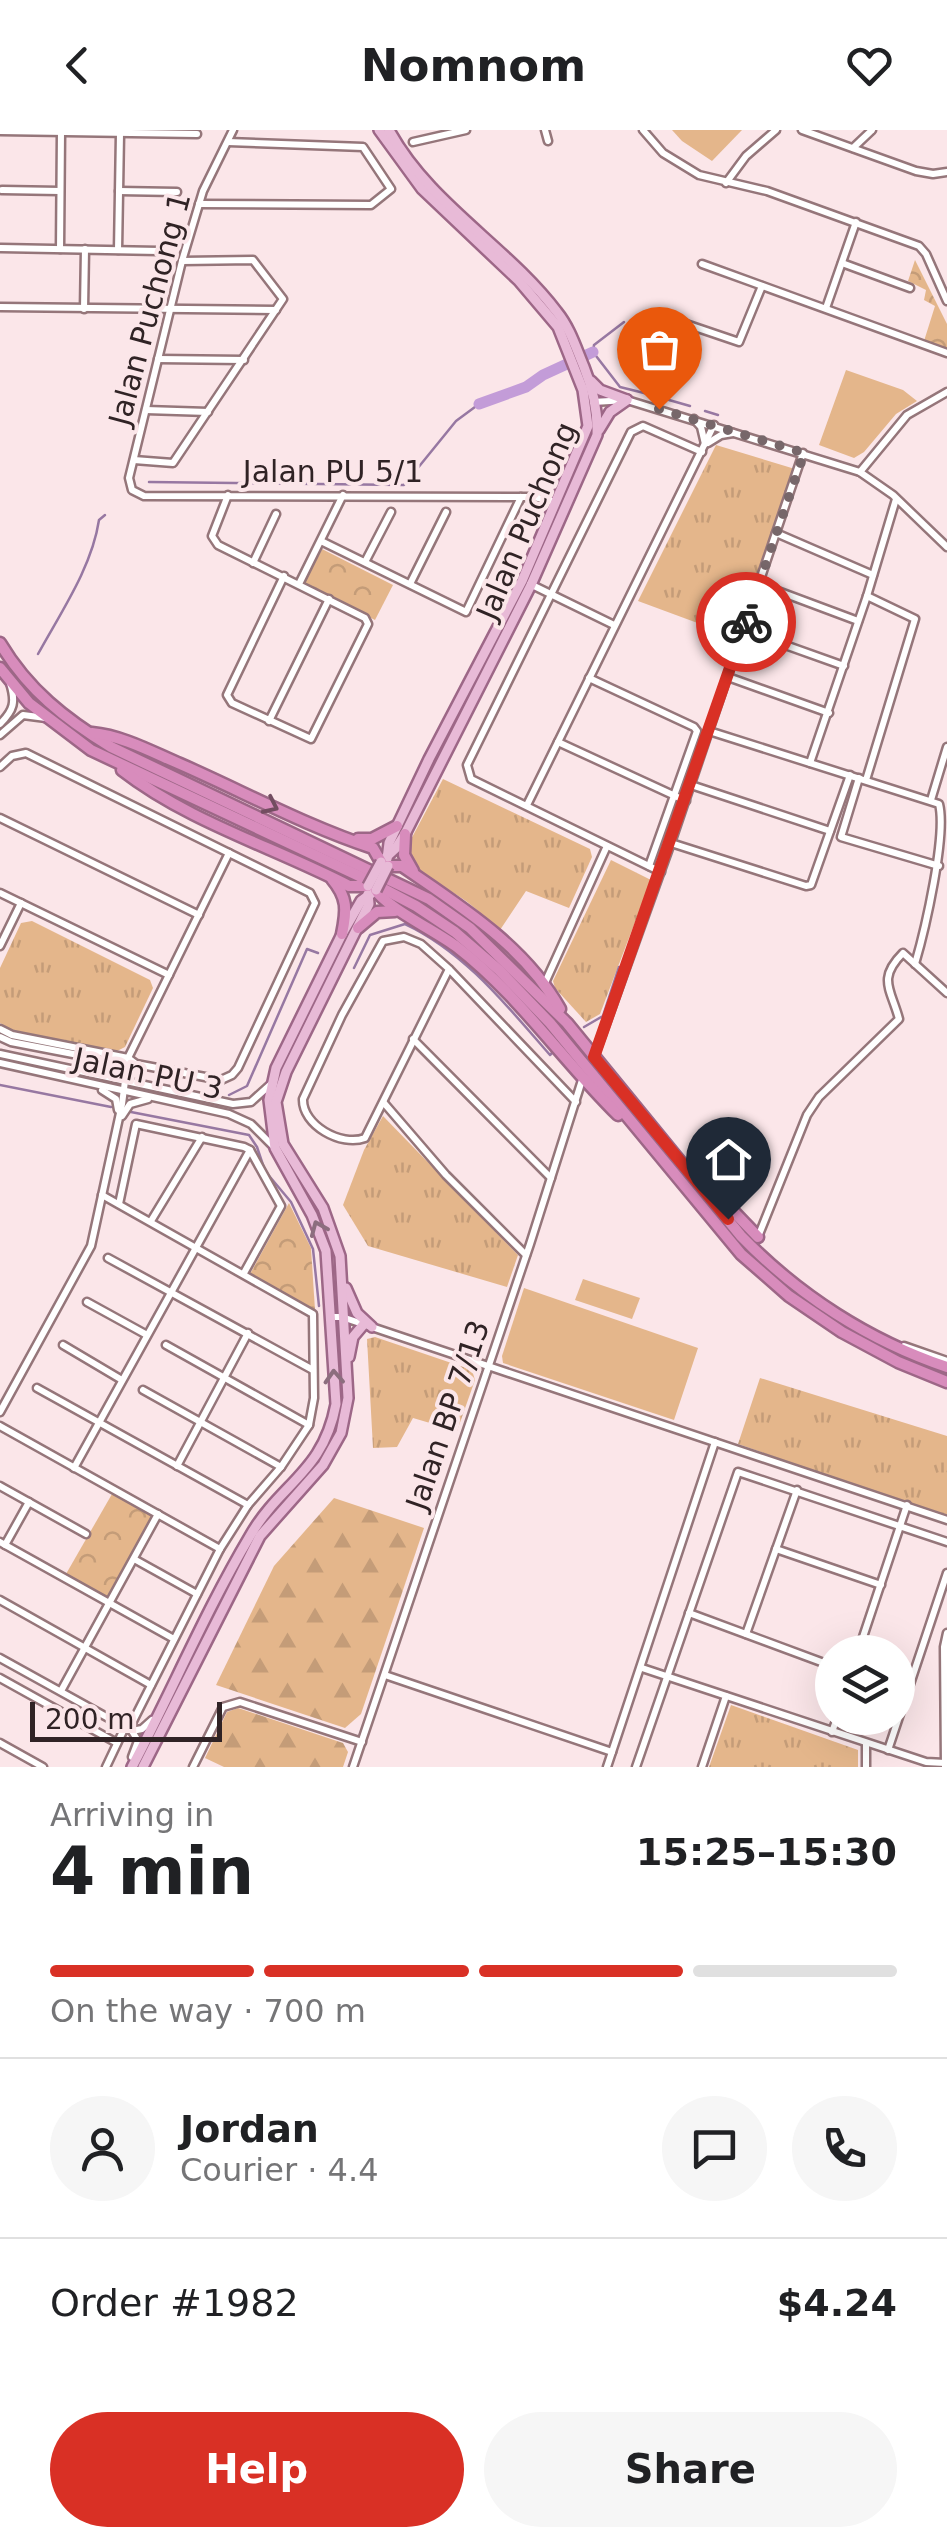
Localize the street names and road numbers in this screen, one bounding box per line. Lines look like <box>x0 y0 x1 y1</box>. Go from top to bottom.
street label: Jalan Puchong 1 <box>101 189 197 431</box>
street label: Jalan Puchong <box>468 417 584 627</box>
street label: Jalan PU 5/1 <box>241 454 423 489</box>
street label: Jalan PU 3 <box>69 1040 226 1106</box>
street label: Jalan BP 7/13 <box>398 1315 496 1516</box>

